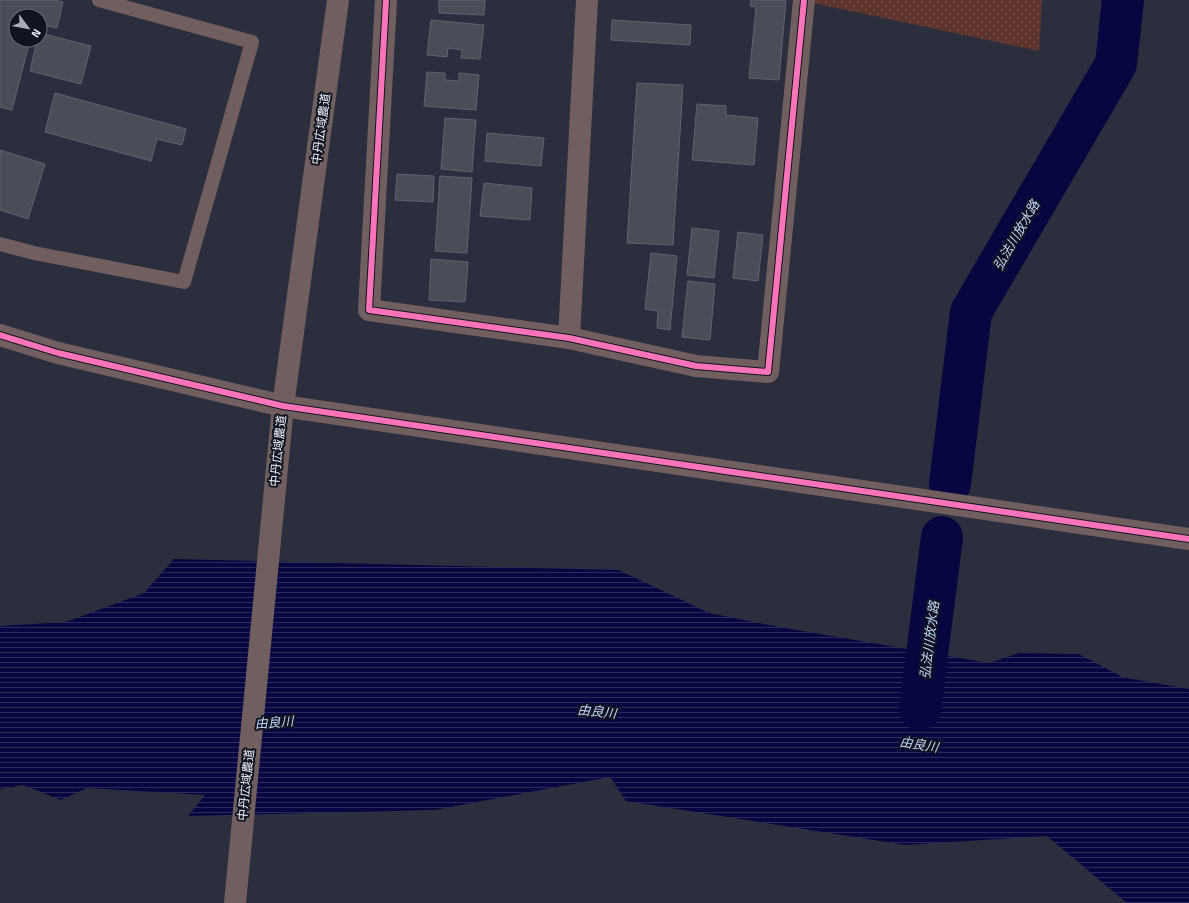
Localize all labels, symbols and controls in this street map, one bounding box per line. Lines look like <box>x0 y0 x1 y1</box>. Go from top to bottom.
north arrow <box>8 8 48 48</box>
text: N <box>28 26 45 41</box>
street label: 中丹広域農道 <box>306 92 335 166</box>
water label: 弘法川放水路 <box>988 195 1045 274</box>
street label: 中丹広域農道 <box>264 414 291 488</box>
water label: 弘法川放水路 <box>914 599 944 680</box>
water label: 由良川 <box>577 699 619 723</box>
water label: 由良川 <box>254 711 296 733</box>
water label: 由良川 <box>898 731 942 757</box>
street label: 中丹広域農道 <box>232 748 259 822</box>

